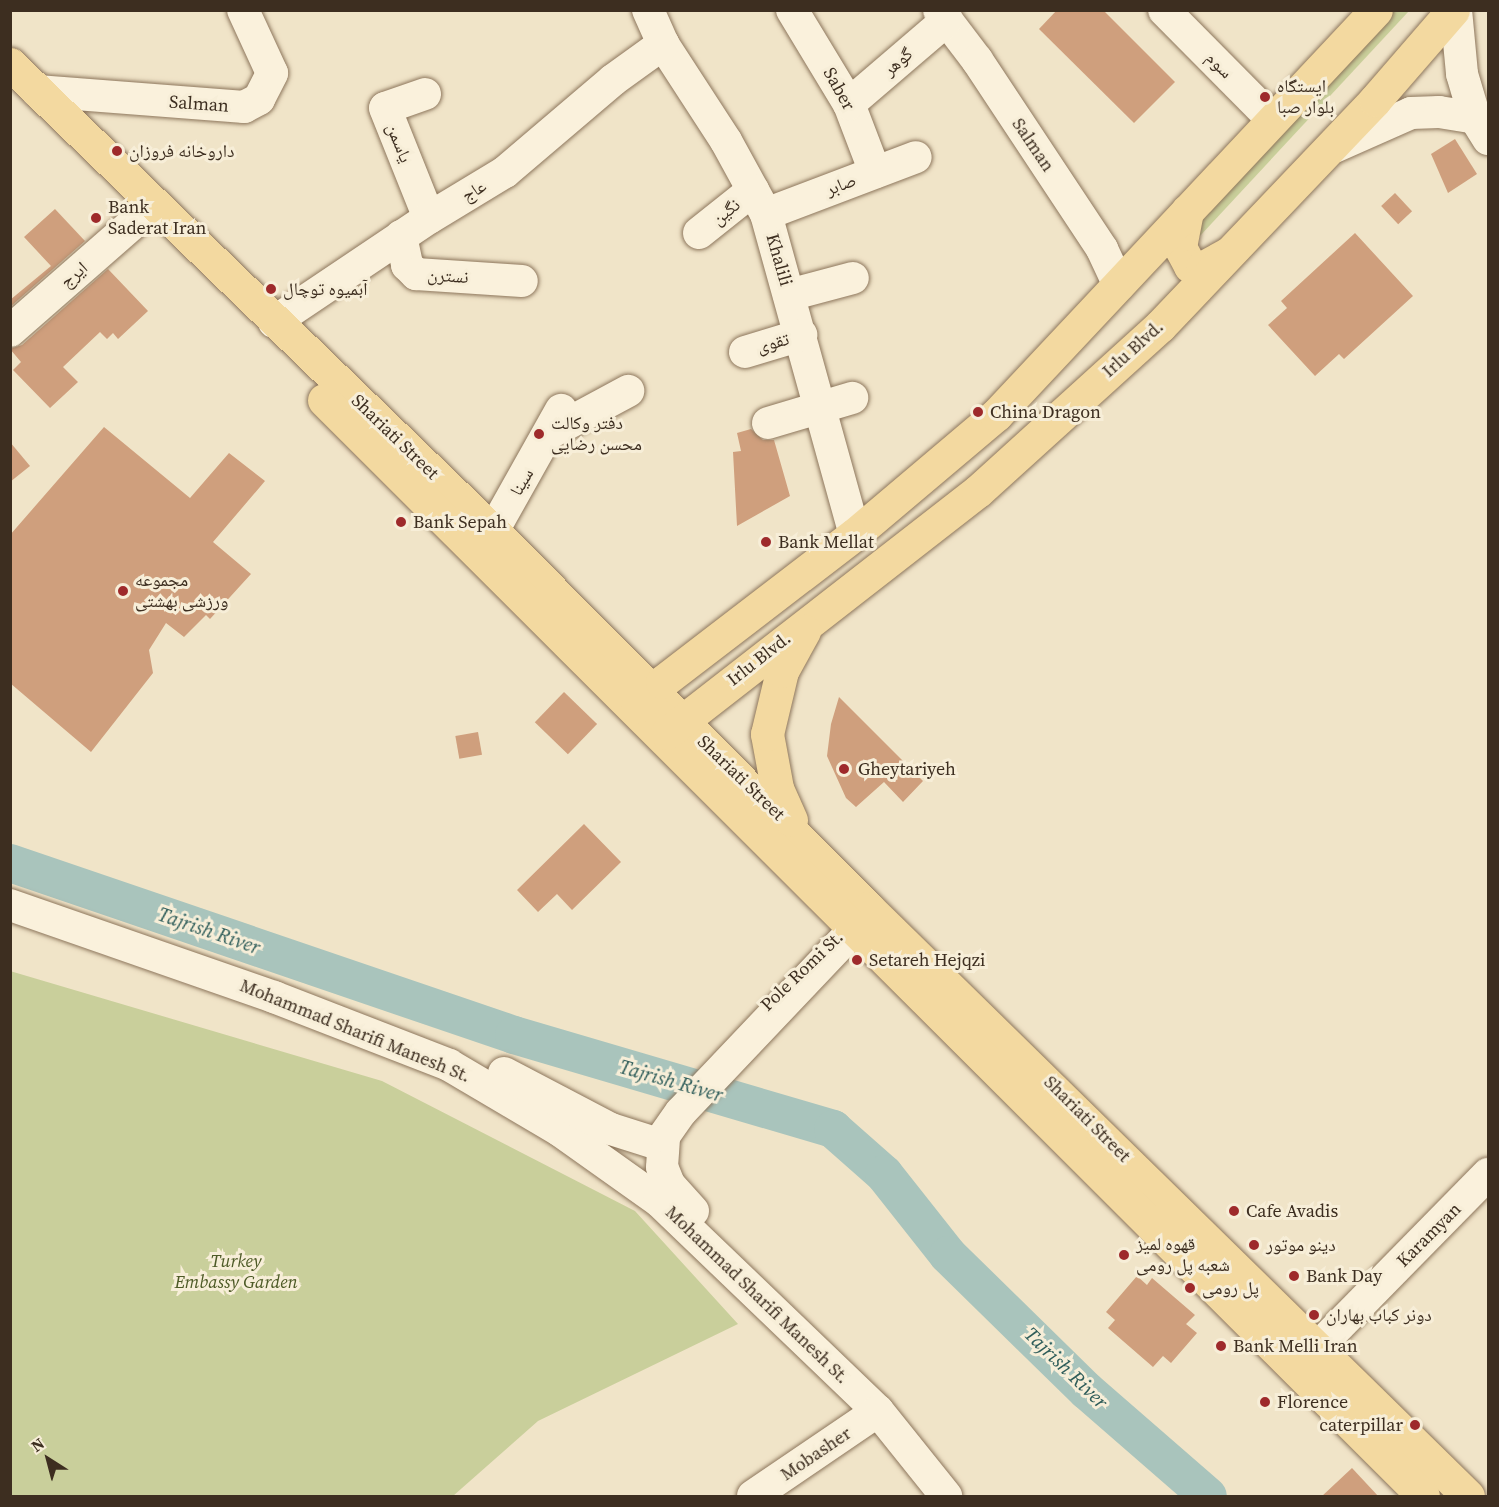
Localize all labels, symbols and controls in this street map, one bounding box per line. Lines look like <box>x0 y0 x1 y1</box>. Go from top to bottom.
street label: گوهر <box>879 43 917 81</box>
street label: سوم <box>1201 47 1237 83</box>
street label: Saber <box>819 64 859 114</box>
place label: ایستگاه بلوار صبا <box>1277 76 1334 118</box>
marker: ایستگاه بلوار صبا <box>1258 90 1272 104</box>
street label: Salman <box>168 91 230 117</box>
street label: Salman <box>1007 114 1059 176</box>
street label: یاسمن <box>381 120 417 166</box>
place label: داروخانه فروزان <box>129 140 234 162</box>
marker: داروخانه فروزان <box>110 144 124 158</box>
street label: صابر <box>823 169 859 201</box>
street label: عاج <box>458 175 490 207</box>
street label: نگین <box>707 194 745 230</box>
place label: Bank Saderat Iran <box>108 197 206 240</box>
marker: Bank Saderat Iran <box>89 211 103 225</box>
street label: Khalili <box>761 231 797 289</box>
street label: ایرج <box>56 257 92 293</box>
street label: نسترن <box>427 264 469 288</box>
place label: آبمیوه توچال <box>283 278 367 300</box>
marker: آبمیوه توچال <box>264 282 278 296</box>
street label: Irlu Blvd. <box>1098 316 1168 382</box>
street label: تقوی <box>754 328 792 358</box>
street label: Shariati Street <box>347 390 443 484</box>
place label: China Dragon <box>990 401 1101 423</box>
marker: China Dragon <box>971 405 985 419</box>
place label: دفتر وکالت محسن رضایی <box>551 413 642 456</box>
marker: دفتر وکالت محسن رضایی <box>532 427 546 441</box>
street label: سینا <box>506 464 538 500</box>
place label: Bank Sepah <box>413 511 507 533</box>
marker: Bank Sepah <box>394 515 408 529</box>
place label: Bank Mellat <box>778 531 874 553</box>
marker: Bank Mellat <box>759 535 773 549</box>
place label: مجموعه ورزشی بهشتی <box>135 570 228 612</box>
marker: مجموعه ورزشی بهشتی <box>116 584 130 598</box>
street label: Irlu Blvd. <box>723 628 795 690</box>
street label: Shariati Street <box>693 731 789 825</box>
place label: Gheytariyeh <box>858 758 956 780</box>
marker: Gheytariyeh <box>835 760 853 778</box>
water label: Tajrish River <box>155 902 263 960</box>
street label: Pole Romi St. <box>756 926 848 1016</box>
place label: Setareh Hejqzi <box>869 949 985 971</box>
marker: Setareh Hejqzi <box>850 953 864 967</box>
street label: Mohammad Sharifi Manesh St. <box>237 975 473 1087</box>
water label: Tajrish River <box>616 1055 726 1107</box>
street label: Shariati Street <box>1039 1071 1135 1167</box>
street label: Karamyan <box>1392 1198 1466 1272</box>
place label: Cafe Avadis <box>1246 1200 1338 1222</box>
street label: Mohammad Sharifi Manesh St. <box>661 1202 853 1388</box>
marker: Cafe Avadis <box>1227 1204 1241 1218</box>
place label: قهوه لمیز شعبه پل رومی <box>1136 1234 1230 1276</box>
place label: دینو موتور <box>1266 1234 1336 1256</box>
marker: دینو موتور <box>1247 1238 1261 1252</box>
marker: قهوه لمیز شعبه پل رومی <box>1117 1248 1131 1262</box>
park label: Turkey Embassy Garden <box>174 1251 298 1294</box>
place label: Bank Day <box>1306 1265 1382 1287</box>
marker: Bank Day <box>1287 1269 1301 1283</box>
place label: پل رومی <box>1202 1277 1259 1299</box>
marker: پل رومی <box>1183 1281 1197 1295</box>
place label: دونر کباب بهاران <box>1326 1304 1432 1326</box>
marker: دونر کباب بهاران <box>1307 1308 1321 1322</box>
water label: Tajrish River <box>1019 1322 1113 1414</box>
place label: Bank Melli Iran <box>1233 1335 1358 1357</box>
marker: Bank Melli Iran <box>1214 1339 1228 1353</box>
place label: Florence <box>1277 1391 1348 1413</box>
marker: Florence <box>1258 1395 1272 1409</box>
place label: caterpillar <box>1319 1414 1403 1436</box>
marker: caterpillar <box>1408 1418 1422 1432</box>
street label: Mobasher <box>777 1423 855 1485</box>
north arrow <box>18 1429 78 1489</box>
text: N <box>26 1432 49 1457</box>

